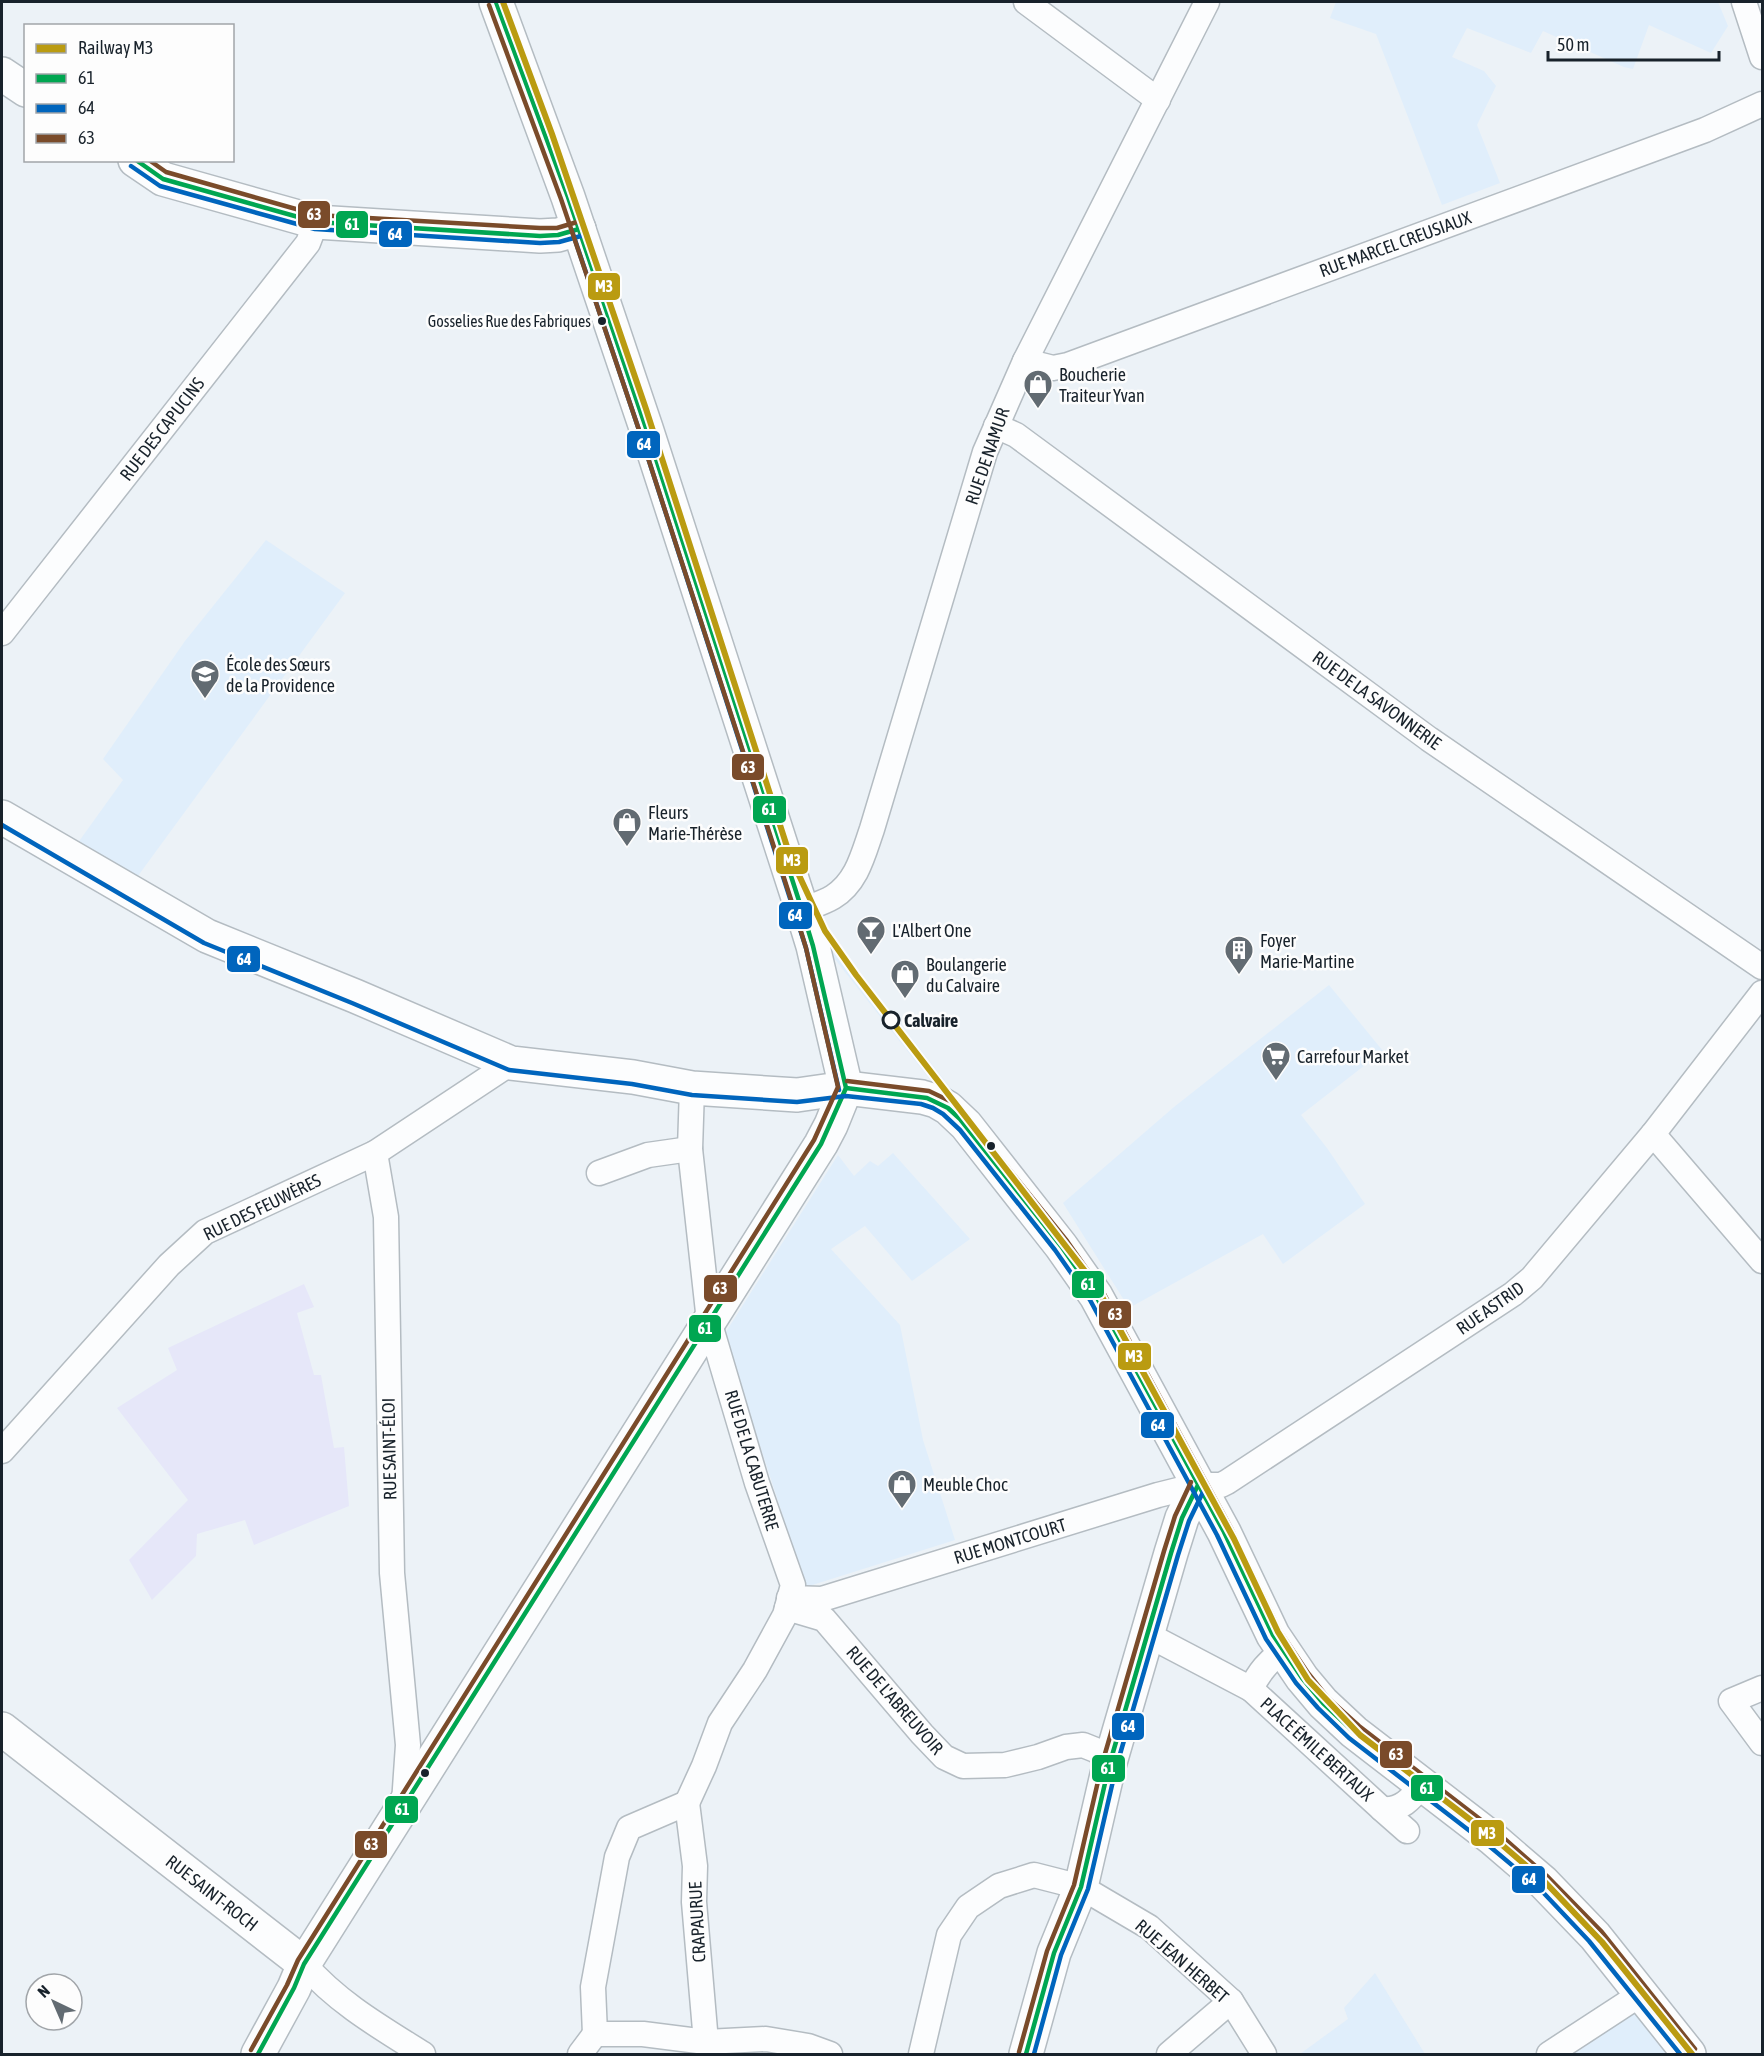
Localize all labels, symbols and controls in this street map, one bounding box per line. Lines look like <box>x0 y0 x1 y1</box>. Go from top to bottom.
legend <box>24 24 234 162</box>
scale bar <box>1548 24 1719 62</box>
text: 50 m <box>1557 34 1589 55</box>
text: Railway M3 <box>78 37 153 58</box>
text: 61 <box>78 67 95 88</box>
text: 64 <box>78 97 95 118</box>
text: 63 <box>78 127 95 148</box>
line badge: 63 <box>297 200 331 229</box>
text: 63 <box>306 205 322 223</box>
street label: RUE MARCEL CREUSIAUX <box>1316 207 1474 281</box>
line badge: 61 <box>335 210 369 239</box>
text: 61 <box>344 215 360 233</box>
line badge: 64 <box>378 220 413 248</box>
text: 64 <box>387 225 403 243</box>
line badge: M3 <box>587 272 621 301</box>
text: M3 <box>595 277 613 295</box>
place label: Gosselies Rue des Fabriques <box>428 312 591 331</box>
marker: Gosselies Rue des Fabriques <box>596 315 608 327</box>
place label: Boucherie Traiteur Yvan <box>1059 364 1145 406</box>
shop icon: Boucherie Traiteur Yvan <box>1022 368 1054 410</box>
street label: RUE DES CAPUCINS <box>115 373 209 485</box>
street label: RUE DE NAMUR <box>961 405 1013 507</box>
line badge: 64 <box>626 430 661 459</box>
text: 64 <box>636 435 652 453</box>
street label: RUE DE LA SAVONNERIE <box>1309 646 1446 754</box>
place label: École des Sœurs de la Providence <box>226 654 335 696</box>
school or university icon: École des Sœurs de la Providence <box>189 658 221 700</box>
line badge: 63 <box>731 753 765 781</box>
text: 63 <box>740 758 756 776</box>
line badge: 61 <box>752 795 787 824</box>
text: 61 <box>761 800 777 818</box>
place label: Fleurs Marie-Thérèse <box>648 802 742 844</box>
shop icon: Fleurs Marie-Thérèse <box>611 806 643 848</box>
line badge: M3 <box>775 846 809 875</box>
text: M3 <box>783 851 801 869</box>
line badge: 64 <box>778 901 813 930</box>
text: 64 <box>787 906 803 924</box>
bar icon: L'Albert One <box>855 914 887 956</box>
place label: L'Albert One <box>892 920 972 941</box>
place label: Foyer Marie-Martine <box>1260 930 1354 972</box>
building icon: Foyer Marie-Martine <box>1223 934 1255 976</box>
line badge: 64 <box>226 945 261 973</box>
text: 64 <box>236 950 252 968</box>
place label: Boulangerie du Calvaire <box>926 954 1007 996</box>
shop icon: Boulangerie du Calvaire <box>889 958 921 1000</box>
place label: Calvaire <box>904 1010 958 1031</box>
marker: Calvaire <box>882 1011 900 1029</box>
supermarket icon: Carrefour Market <box>1260 1040 1292 1082</box>
place label: Carrefour Market <box>1297 1046 1409 1067</box>
unlabelled marker <box>985 1140 997 1152</box>
street label: RUE DES FEUWÈRES <box>200 1169 325 1244</box>
line badge: 61 <box>1071 1270 1105 1299</box>
line badge: 63 <box>703 1274 738 1303</box>
text: 61 <box>1080 1275 1096 1293</box>
street label: RUE ASTRID <box>1452 1277 1528 1339</box>
text: 63 <box>712 1279 728 1297</box>
line badge: 63 <box>1098 1300 1132 1329</box>
text: 63 <box>1107 1305 1123 1323</box>
line badge: 61 <box>688 1314 722 1343</box>
text: 61 <box>697 1319 713 1337</box>
line badge: M3 <box>1117 1342 1152 1371</box>
text: M3 <box>1125 1347 1143 1365</box>
street label: RUE DE LA CABUTERRE <box>721 1387 783 1533</box>
street label: RUE SAINT-ÉLOI <box>378 1398 400 1500</box>
line badge: 64 <box>1140 1411 1175 1439</box>
text: 64 <box>1150 1416 1166 1434</box>
shop icon: Meuble Choc <box>886 1468 918 1510</box>
place label: Meuble Choc <box>923 1474 1008 1495</box>
street label: RUE MONTCOURT <box>951 1514 1069 1568</box>
street label: RUE DE L'ABREUVOIR <box>842 1642 948 1758</box>
street label: PLACE ÉMILE BERTAUX <box>1256 1693 1378 1806</box>
line badge: 64 <box>1111 1712 1145 1741</box>
text: 64 <box>1120 1717 1136 1735</box>
line badge: 63 <box>1379 1740 1413 1769</box>
text: 63 <box>1388 1745 1404 1763</box>
line badge: 61 <box>1091 1754 1126 1783</box>
text: 61 <box>1100 1759 1116 1777</box>
unlabelled marker <box>419 1767 431 1779</box>
line badge: 61 <box>1410 1774 1444 1802</box>
text: 61 <box>1419 1779 1435 1797</box>
line badge: 61 <box>384 1795 419 1824</box>
text: 61 <box>394 1800 410 1818</box>
line badge: M3 <box>1470 1819 1505 1847</box>
text: M3 <box>1478 1824 1496 1842</box>
line badge: 63 <box>354 1830 388 1859</box>
text: 63 <box>363 1835 379 1853</box>
street label: RUE SAINT-ROCH <box>162 1851 262 1935</box>
line badge: 64 <box>1511 1865 1546 1894</box>
text: 64 <box>1521 1870 1537 1888</box>
street label: CRAPAURUE <box>684 1881 710 1963</box>
street label: RUE JEAN HERBET <box>1131 1915 1233 2007</box>
north arrow <box>24 1972 84 2032</box>
text: N <box>34 1981 53 2001</box>

